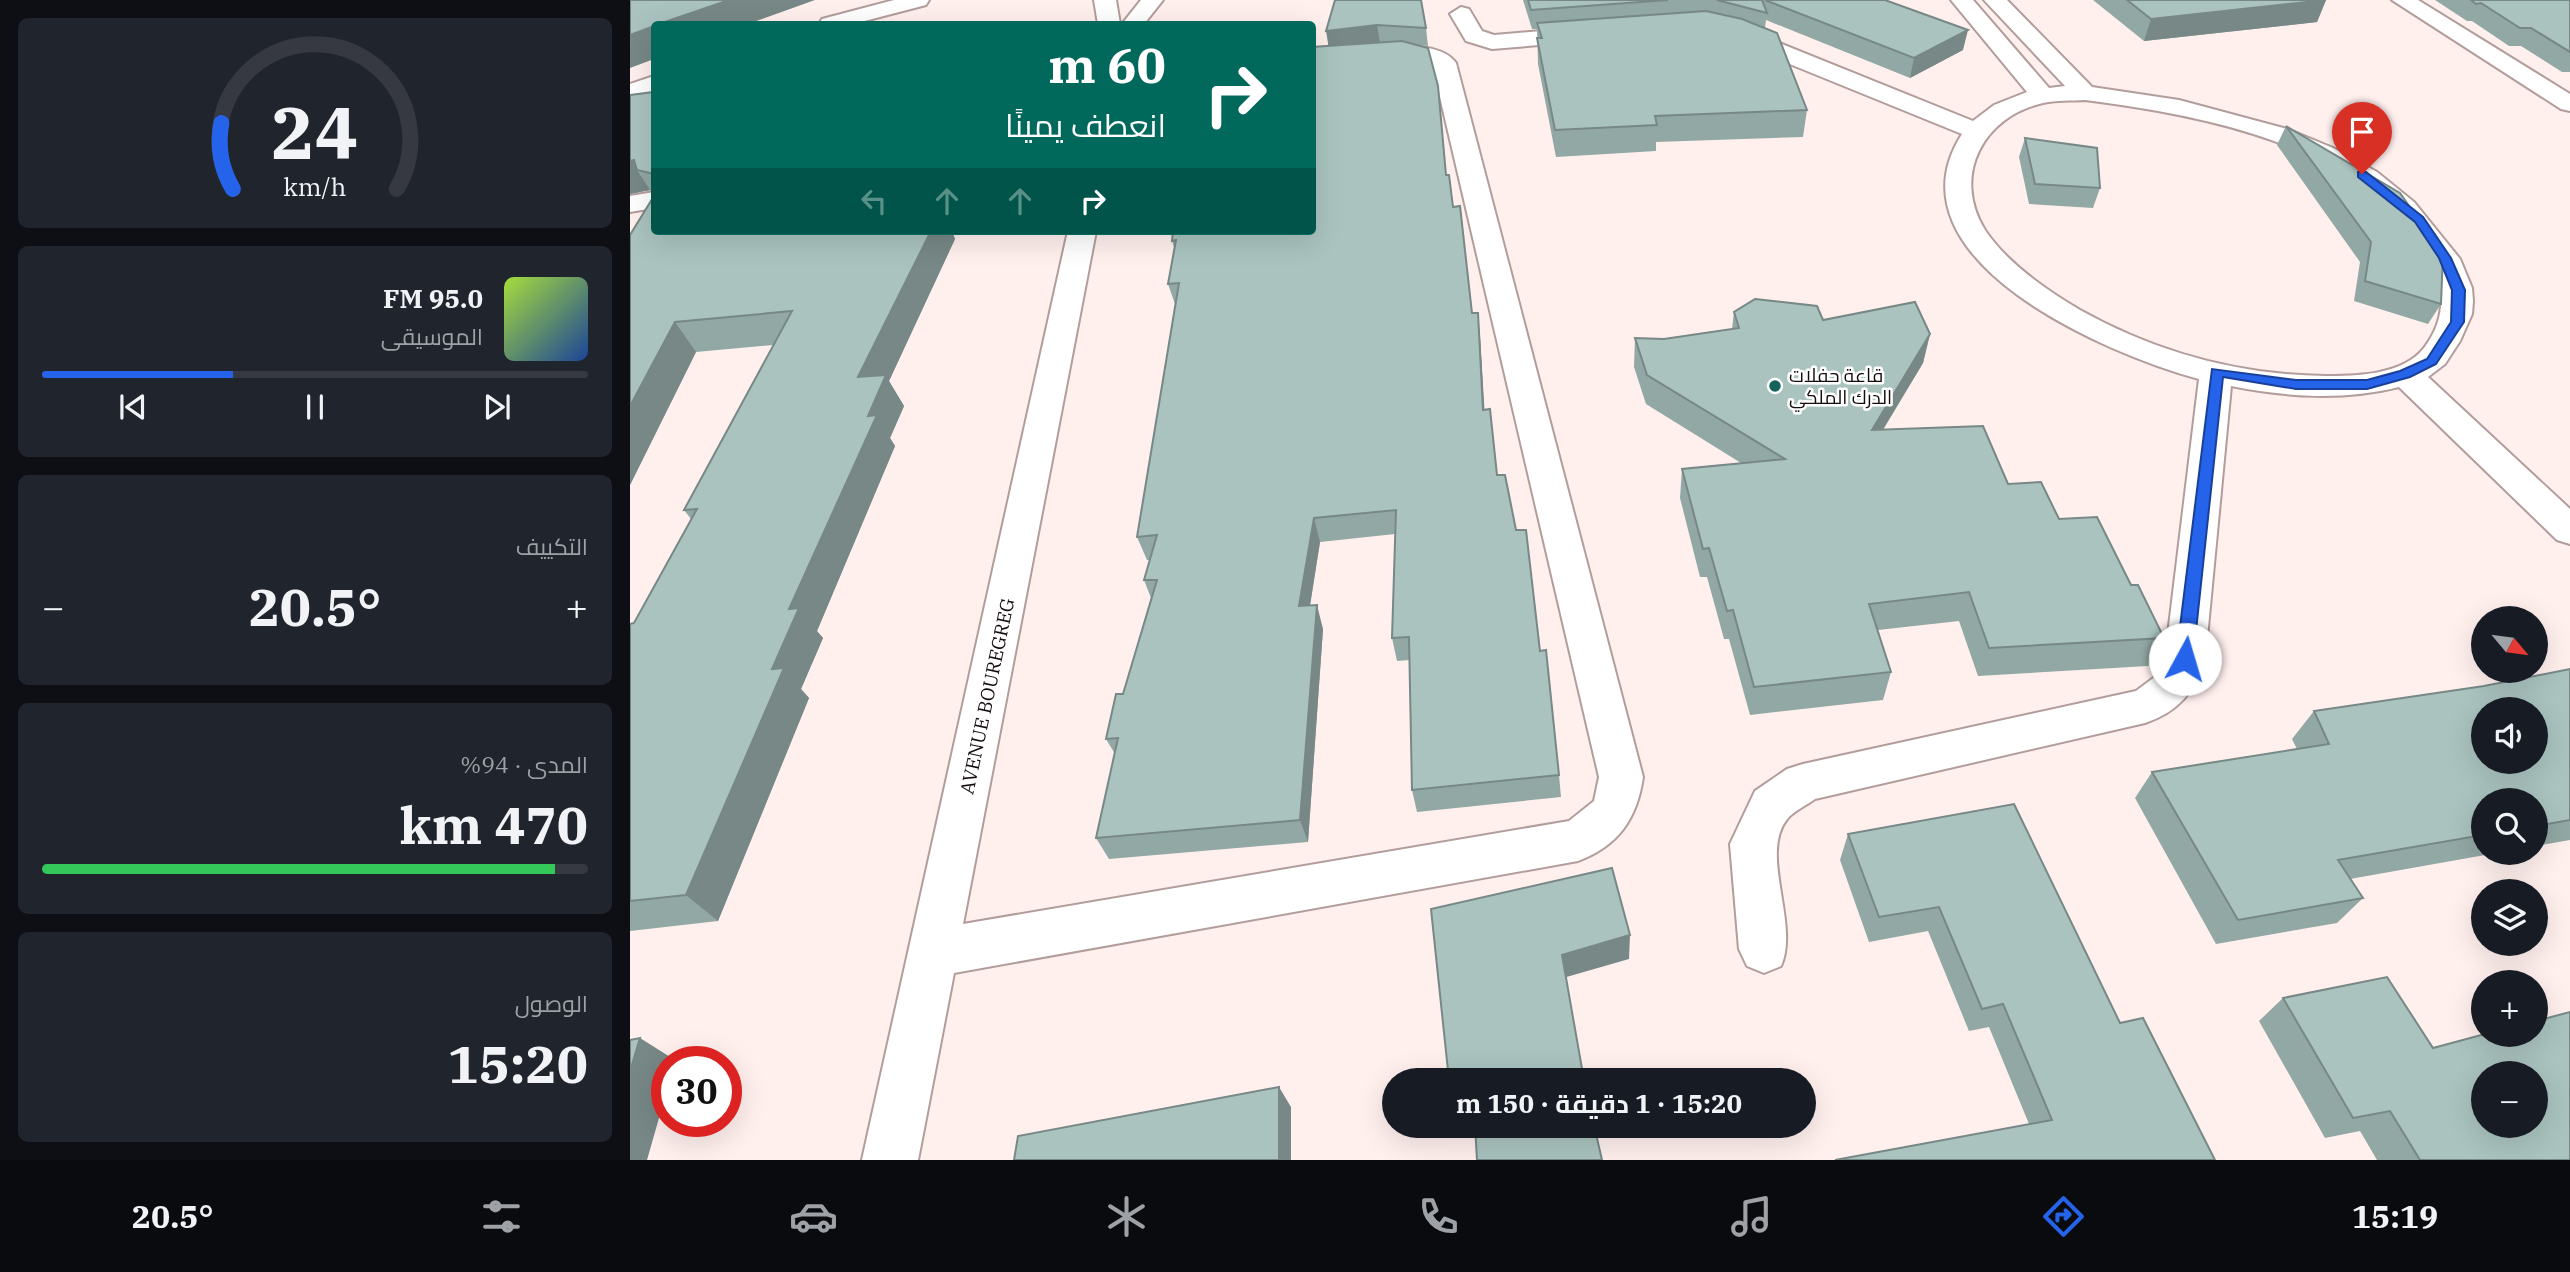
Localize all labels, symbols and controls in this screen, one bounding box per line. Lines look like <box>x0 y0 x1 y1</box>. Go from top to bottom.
text: 60 m <box>1048 33 1166 96</box>
icon: right <box>1190 49 1281 140</box>
text: 24 <box>271 85 359 180</box>
pin <box>2332 102 2392 174</box>
text: انعطف يمينًا <box>1005 104 1166 146</box>
icon: arrive <box>2343 113 2381 151</box>
text: km/h <box>283 170 347 203</box>
icon: left <box>855 182 893 220</box>
icon: ahead <box>928 182 966 220</box>
icon: ahead <box>1001 182 1039 220</box>
icon: right <box>1074 182 1112 220</box>
text: 95.0 FM <box>383 281 483 315</box>
text: الموسيقى <box>381 321 483 351</box>
place label: قاعة حفلات الدرك الملكي <box>1789 363 1892 412</box>
marker: قاعة حفلات الدرك الملكي <box>1767 378 1783 394</box>
icon: previous <box>114 388 152 426</box>
icon: pause <box>296 388 334 426</box>
icon: next <box>478 388 516 426</box>
text: التكييف <box>516 531 588 561</box>
text: 20.5° <box>249 573 381 640</box>
text: − <box>42 582 65 631</box>
text: + <box>565 582 588 631</box>
street label: AVENUE BOUREGREG <box>954 596 1020 796</box>
north arrow <box>2471 606 2548 682</box>
map controls <box>2471 606 2548 1138</box>
position arrow <box>2148 622 2222 696</box>
button: sound <box>2471 697 2548 774</box>
text: المدى · 94% <box>460 749 588 779</box>
button: search <box>2471 788 2548 865</box>
text: 470 km <box>399 791 588 858</box>
button: layers <box>2471 879 2548 956</box>
button: + <box>2471 970 2548 1047</box>
text: الوصول <box>515 988 588 1018</box>
text: 15:20 <box>447 1030 588 1097</box>
speed limit sign: 30 <box>651 1046 742 1137</box>
button: − <box>2471 1061 2548 1138</box>
text: 15:20 · 1 دقيقة · 150 m <box>1456 1086 1742 1120</box>
icon: filters <box>477 1192 526 1241</box>
icon: car <box>789 1192 838 1241</box>
icon: climate <box>1102 1192 1151 1241</box>
icon: phone <box>1414 1192 1463 1241</box>
icon: music <box>1727 1192 1776 1241</box>
icon: directions <box>2039 1192 2088 1241</box>
text: 20.5° <box>132 1195 213 1237</box>
text: 15:19 <box>2352 1195 2438 1237</box>

